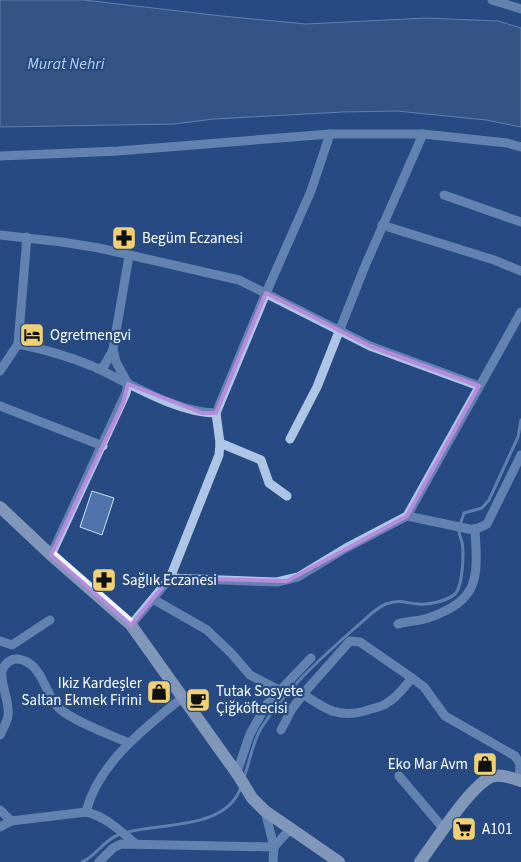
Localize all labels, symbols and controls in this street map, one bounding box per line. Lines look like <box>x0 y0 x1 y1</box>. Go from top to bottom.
water label: Murat Nehri <box>27 53 105 75</box>
pharmacy icon: Begüm Eczanesi <box>111 225 137 251</box>
place label: Begüm Eczanesi <box>142 228 243 249</box>
hotel icon: Ogretmengvi <box>19 322 45 348</box>
place label: Ogretmengvi <box>50 325 131 346</box>
pharmacy icon: Sağlık Eczanesi <box>91 567 117 593</box>
place label: Sağlık Eczanesi <box>122 570 217 591</box>
place label: Ikiz Kardeşler Saltan Ekmek Firini <box>22 673 143 711</box>
shop icon: Ikiz Kardeşler Saltan Ekmek Firini <box>146 679 172 705</box>
place label: Tutak Sosyete Çiğköftecisi <box>216 681 303 719</box>
cafe icon: Tutak Sosyete Çiğköftecisi <box>185 687 211 713</box>
shop icon: Eko Mar Avm <box>472 751 498 777</box>
place label: Eko Mar Avm <box>388 754 468 775</box>
supermarket icon: A101 <box>451 816 477 842</box>
place label: A101 <box>482 819 513 840</box>

